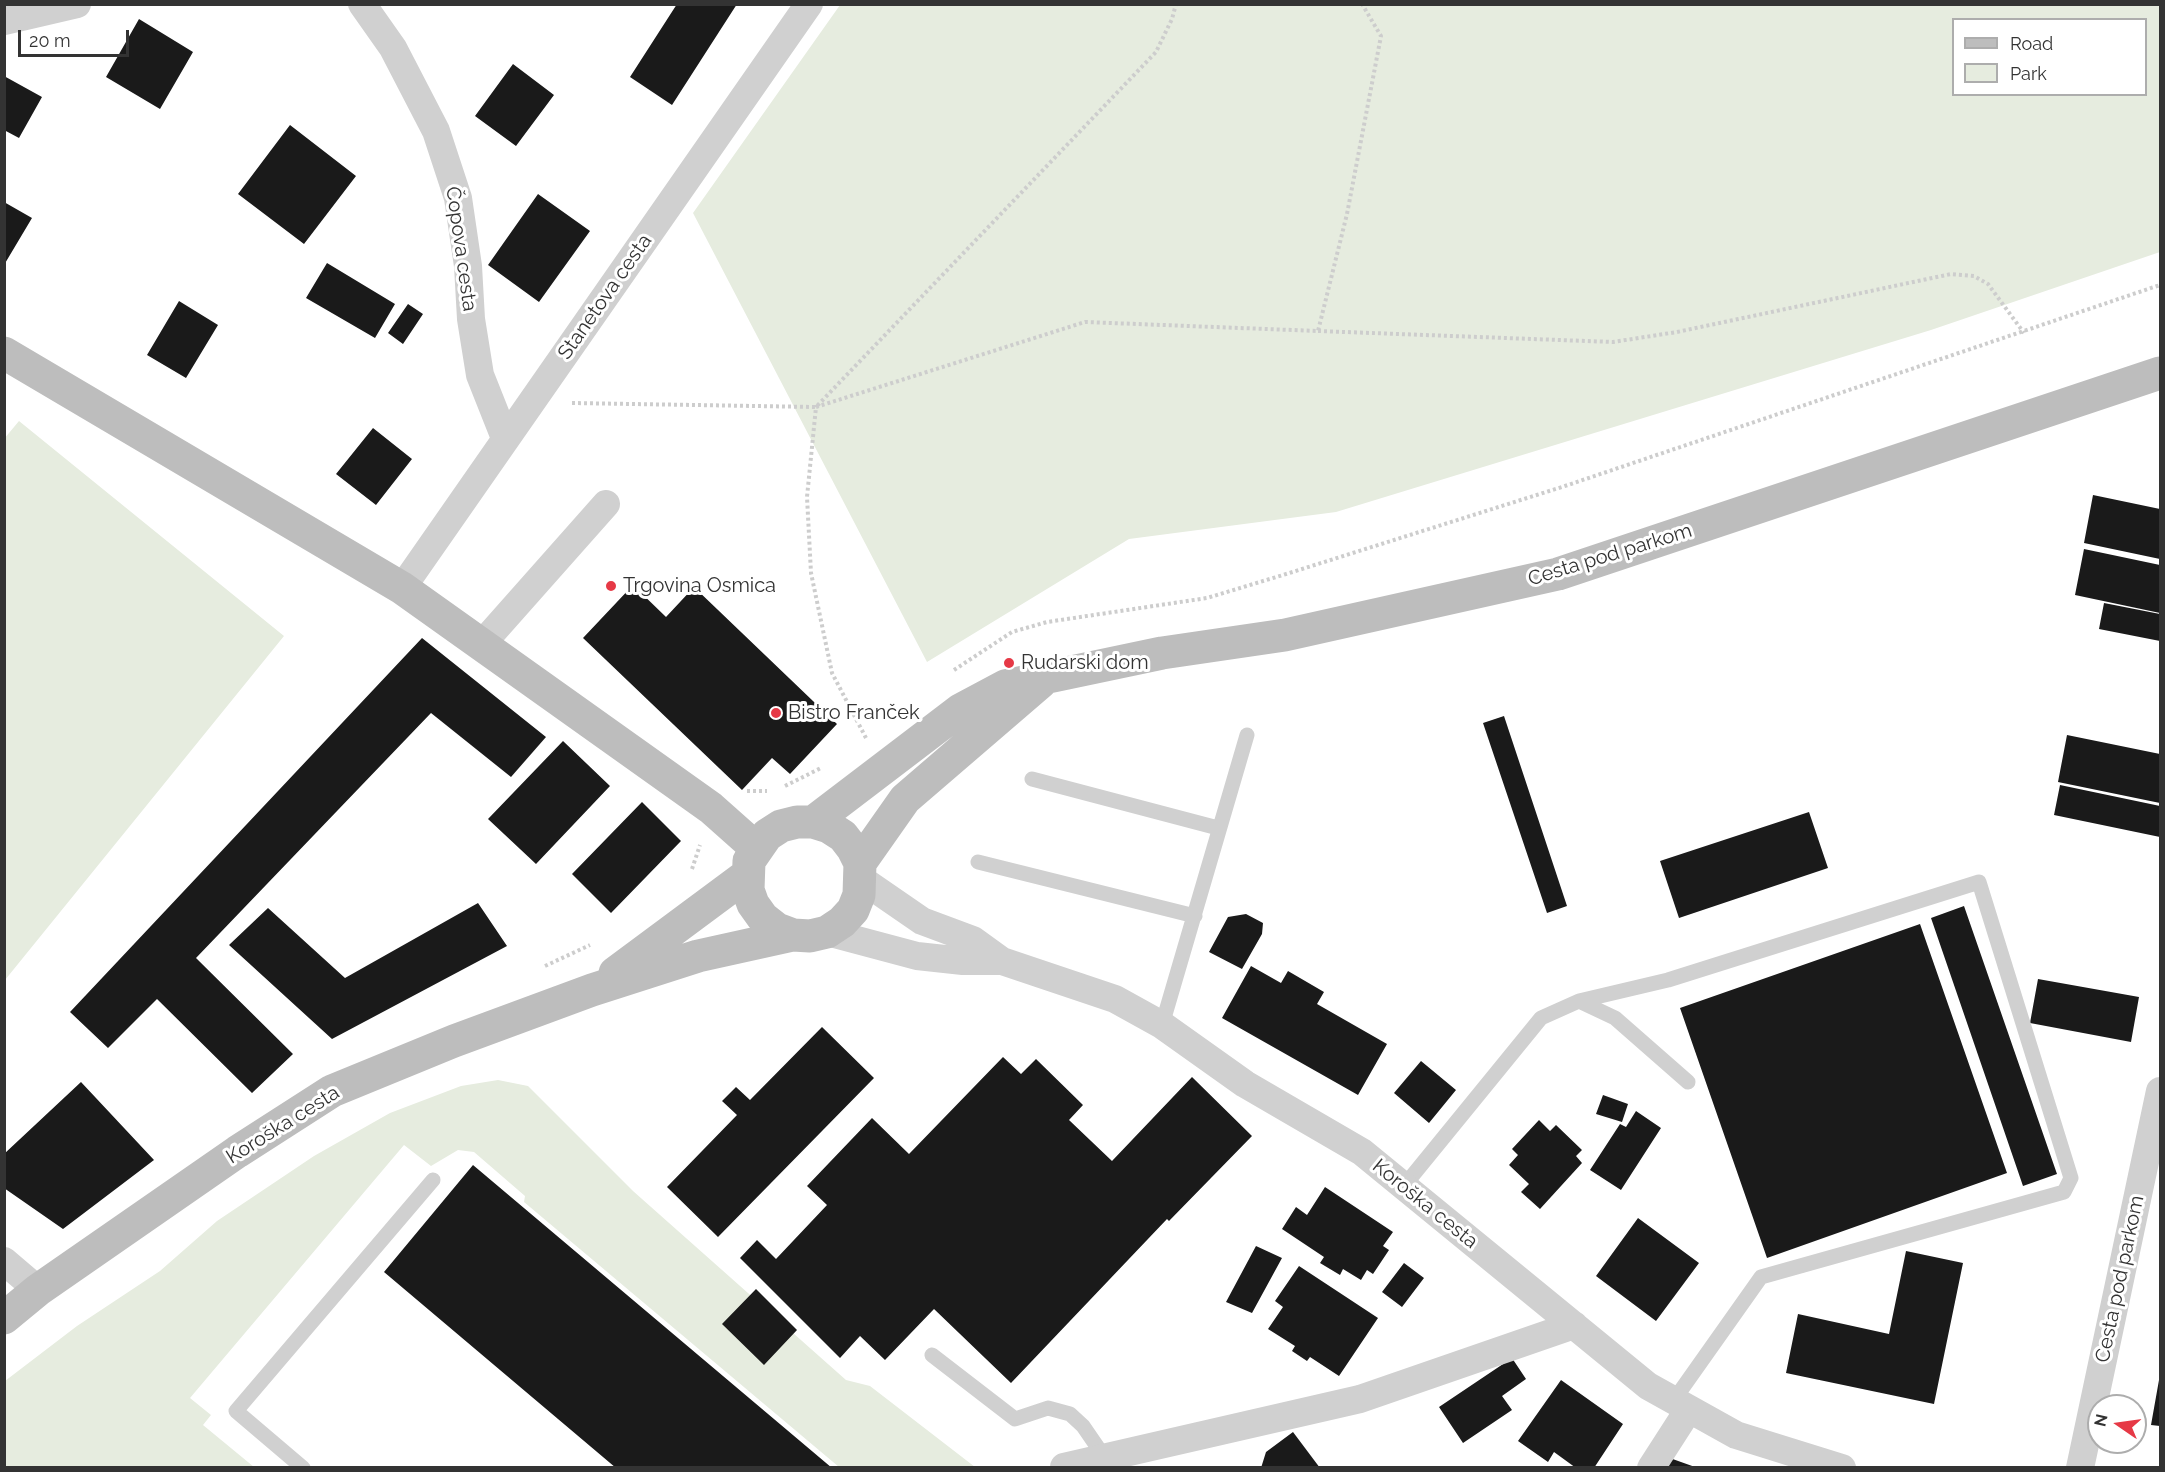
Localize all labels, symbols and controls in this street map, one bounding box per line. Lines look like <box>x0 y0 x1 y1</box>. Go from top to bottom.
scale bar <box>21 18 132 56</box>
legend <box>1952 18 2147 96</box>
text: 20 m <box>29 30 71 51</box>
text: Road <box>2010 33 2053 54</box>
text: Park <box>2010 63 2047 84</box>
street label: Čopova cesta <box>440 185 482 313</box>
street label: Stanetova cesta <box>553 230 657 364</box>
street label: Cesta pod parkom <box>1525 519 1695 591</box>
place label: Trgovina Osmica <box>623 574 776 598</box>
marker: Trgovina Osmica <box>604 579 618 593</box>
place label: Rudarski dom <box>1021 651 1149 675</box>
marker: Rudarski dom <box>1002 656 1016 670</box>
place label: Bistro Franček <box>788 701 920 725</box>
marker: Bistro Franček <box>769 706 783 720</box>
street label: Koroška cesta <box>222 1081 344 1169</box>
street label: Koroška cesta <box>1367 1154 1483 1254</box>
street label: Cesta pod parkom <box>2091 1193 2149 1365</box>
north arrow <box>2087 1394 2147 1454</box>
text: N <box>2090 1412 2112 1428</box>

